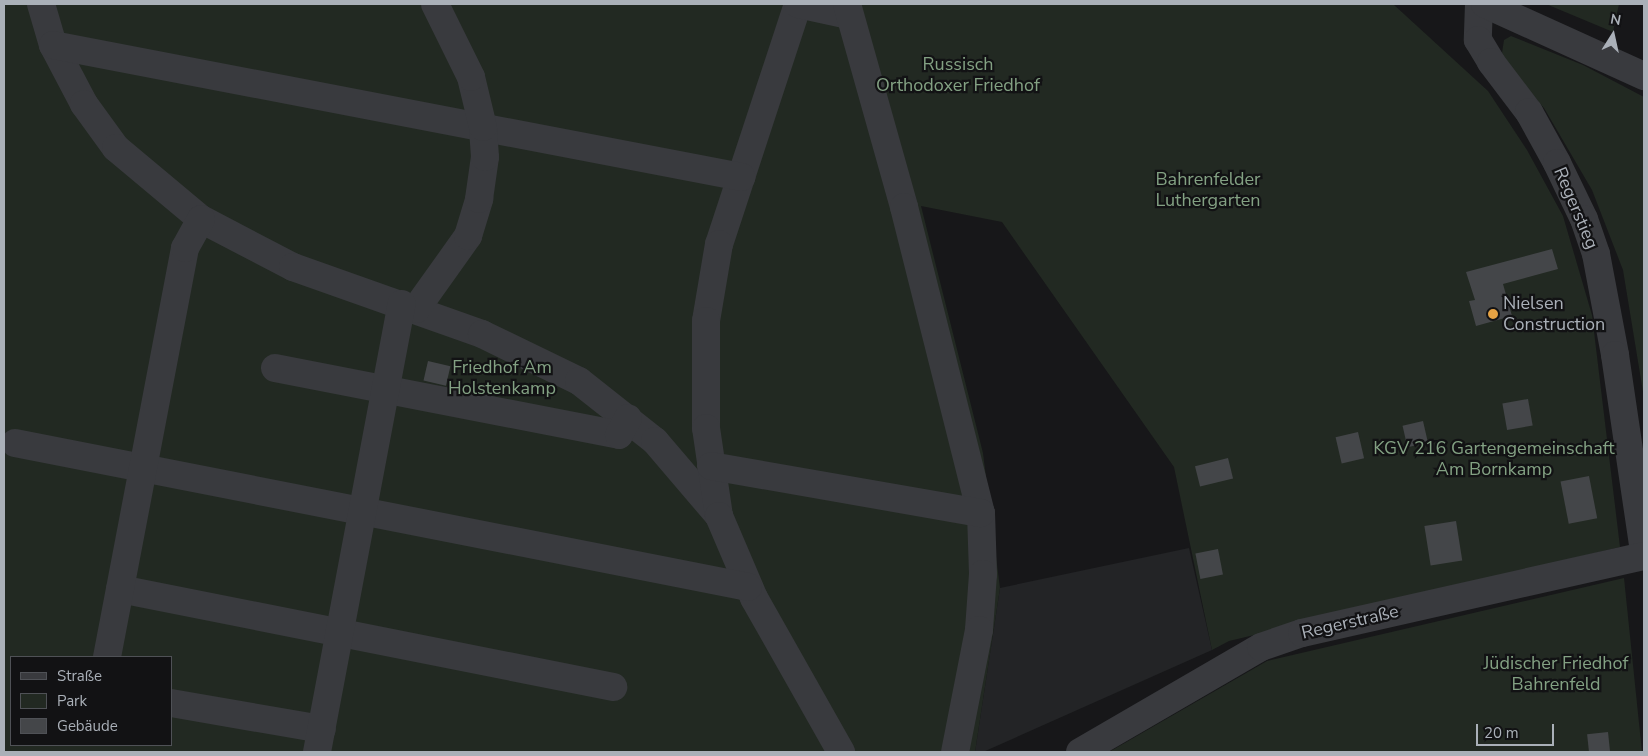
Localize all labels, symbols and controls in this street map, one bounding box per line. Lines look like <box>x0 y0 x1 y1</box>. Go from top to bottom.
text: N <box>1609 9 1622 30</box>
north arrow <box>1588 10 1638 60</box>
park label: Russisch Orthodoxer Friedhof <box>876 54 1040 96</box>
street label: Regerstieg <box>1549 164 1603 252</box>
park label: Bahrenfelder Luthergarten <box>1155 169 1261 212</box>
place label: Nielsen Construction <box>1503 293 1605 336</box>
marker: Nielsen Construction <box>1487 308 1499 320</box>
park label: Friedhof Am Holstenkamp <box>448 357 556 399</box>
park label: KGV 216 Gartengemeinschaft Am Bornkamp <box>1373 438 1615 480</box>
street label: Regerstraße <box>1299 600 1401 644</box>
park label: Jüdischer Friedhof Bahrenfeld <box>1484 653 1628 696</box>
legend <box>10 656 172 746</box>
text: Straße <box>57 666 102 686</box>
text: Park <box>57 691 87 711</box>
scale bar <box>1478 714 1556 746</box>
text: Gebäude <box>57 716 118 736</box>
text: 20 m <box>1484 723 1519 743</box>

